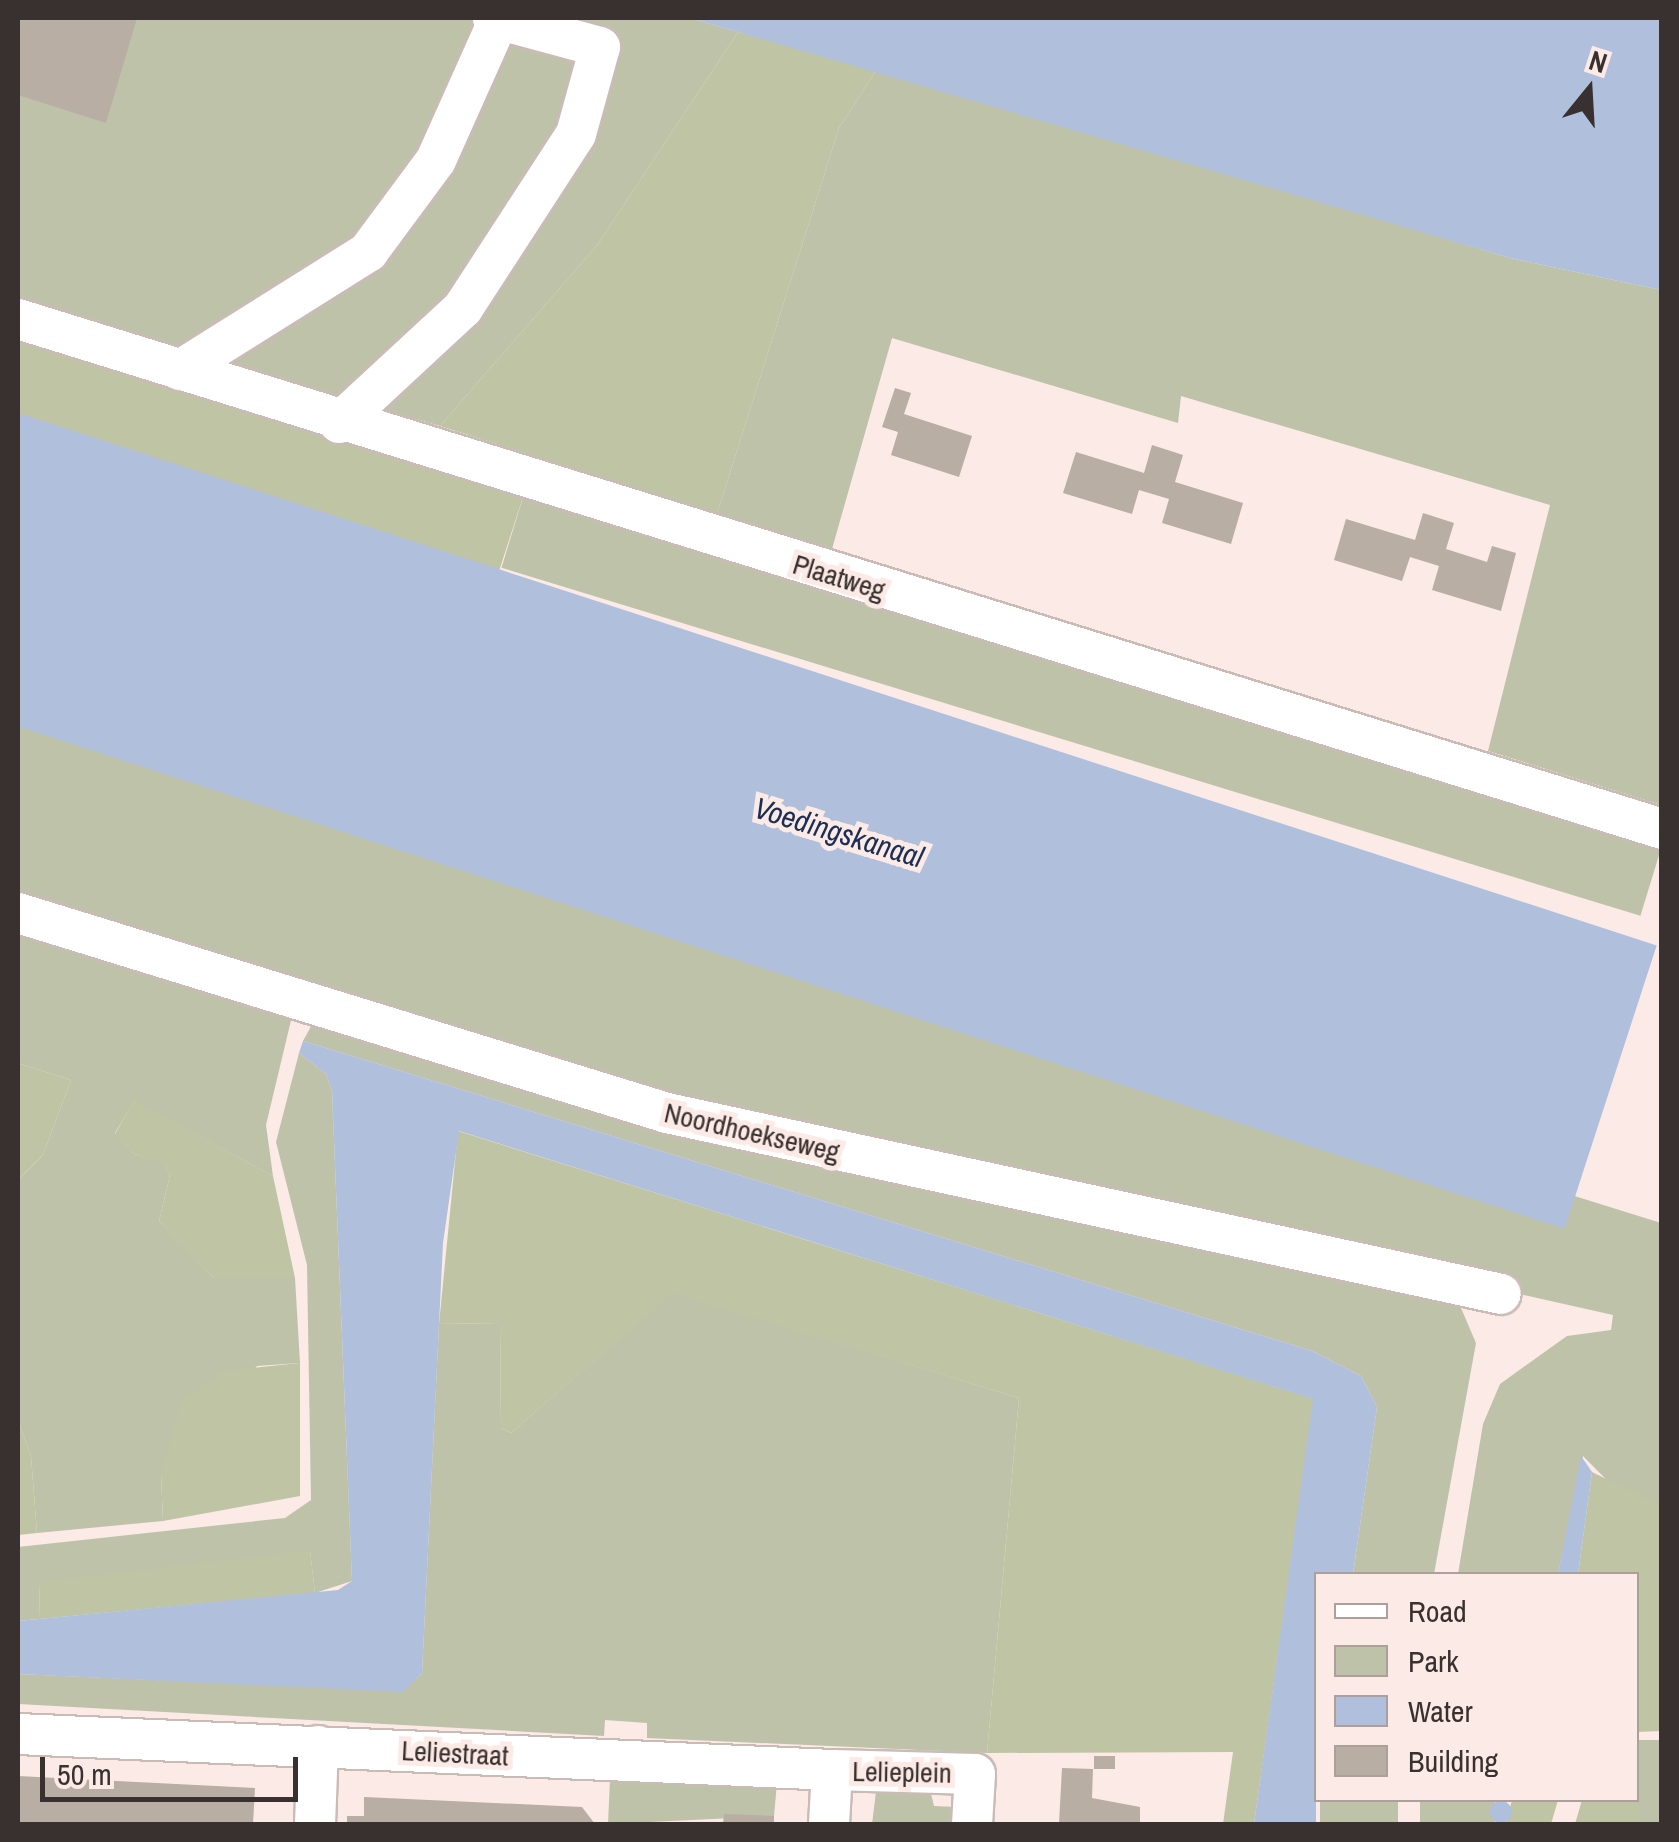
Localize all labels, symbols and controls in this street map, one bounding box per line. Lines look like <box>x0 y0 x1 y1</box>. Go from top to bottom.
north arrow <box>1539 40 1639 140</box>
text: N <box>1585 41 1612 82</box>
street label: Plaatweg <box>789 547 889 607</box>
water label: Voedingskanaal <box>750 789 928 875</box>
street label: Noordhoekseweg <box>661 1096 843 1168</box>
legend <box>1314 1572 1639 1802</box>
text: Road <box>1408 1591 1467 1631</box>
text: Park <box>1408 1641 1459 1681</box>
text: Water <box>1408 1691 1473 1731</box>
street label: Leliestraat <box>401 1733 509 1773</box>
scale bar <box>45 1737 302 1799</box>
text: Building <box>1408 1741 1498 1781</box>
text: 50 m <box>57 1754 112 1794</box>
street label: Lelieplein <box>852 1754 952 1790</box>

